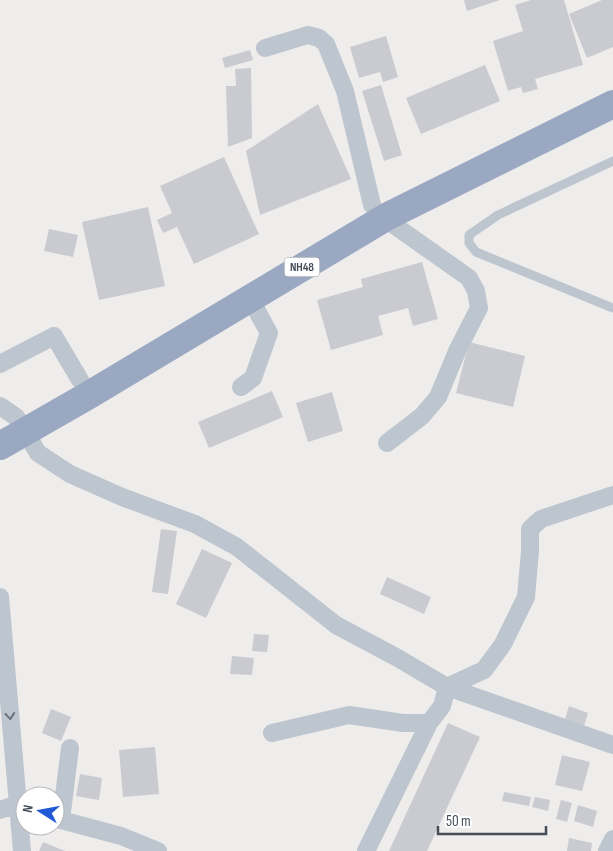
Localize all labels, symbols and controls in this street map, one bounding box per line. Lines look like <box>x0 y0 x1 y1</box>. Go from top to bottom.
road number: NH48 <box>284 258 320 276</box>
one-way arrow <box>4 712 15 720</box>
north arrow <box>15 786 65 836</box>
text: N <box>19 803 37 814</box>
scale bar <box>438 804 546 836</box>
text: 50 m <box>446 812 471 831</box>

